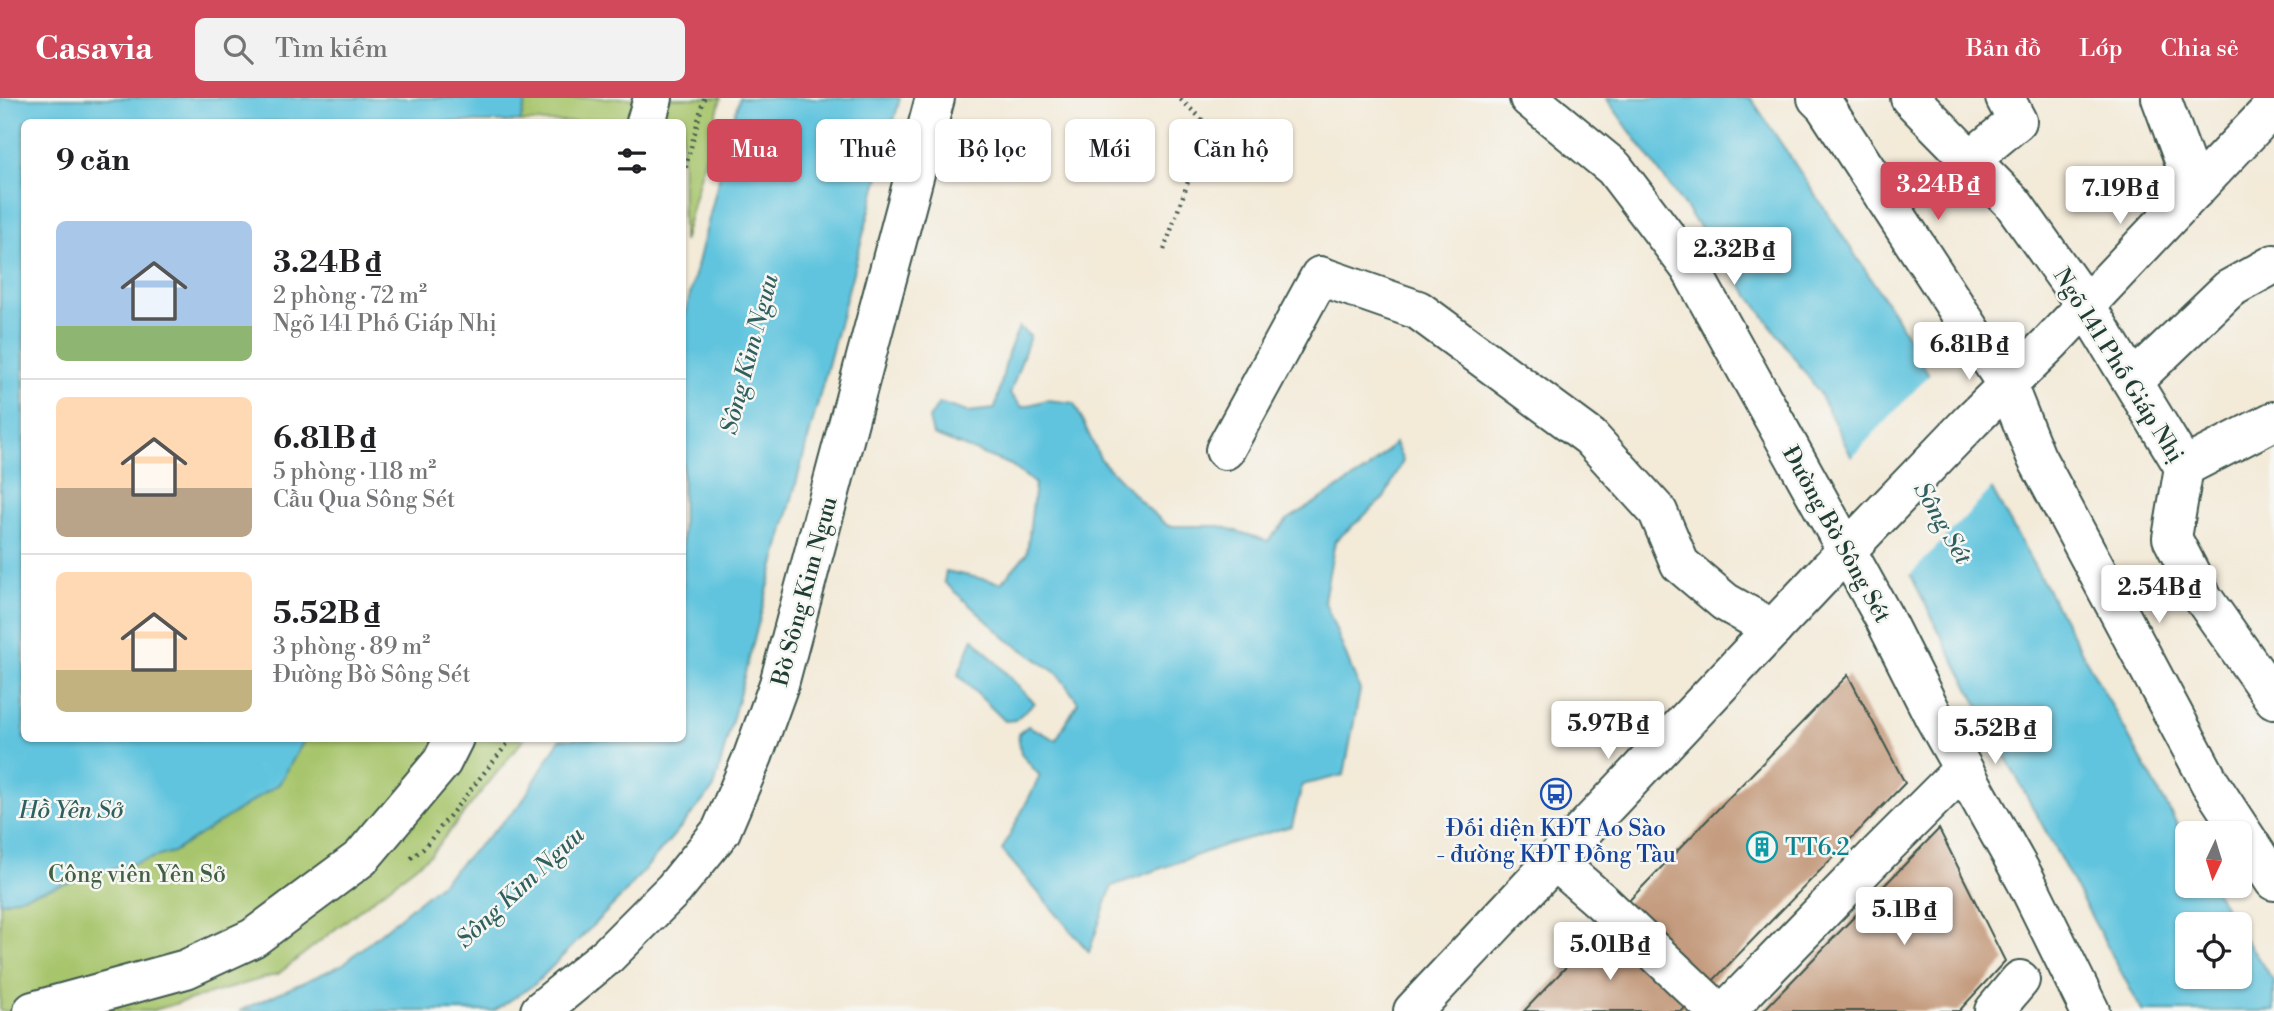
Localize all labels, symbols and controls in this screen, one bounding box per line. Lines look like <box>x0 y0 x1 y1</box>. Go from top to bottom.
search box <box>195 18 685 81</box>
text: Casavia <box>35 29 153 70</box>
icon: search <box>219 30 257 68</box>
text: Tìm kiếm <box>275 33 388 65</box>
text: Bản đồ <box>1966 34 2041 64</box>
text: Lớp <box>2079 34 2123 64</box>
text: Chia sẻ <box>2161 34 2239 64</box>
chip: Mua <box>707 119 802 182</box>
chip: Thuê <box>816 119 921 182</box>
chip: Bộ lọc <box>935 119 1051 182</box>
chip: Mới <box>1065 119 1155 182</box>
chip: Căn hộ <box>1169 119 1293 182</box>
text: 9 căn <box>56 142 130 180</box>
icon: filters <box>613 142 651 180</box>
pin: 3.24B ₫ <box>1873 162 2003 222</box>
pin: 7.19B ₫ <box>2055 166 2185 226</box>
text: 3.24B ₫ <box>1897 171 1979 199</box>
text: 7.19B ₫ <box>2082 175 2158 203</box>
pin: 2.32B ₫ <box>1669 228 1799 287</box>
text: 2.32B ₫ <box>1693 236 1775 264</box>
text: 3.24B ₫ <box>273 244 381 282</box>
icon: home <box>112 249 196 333</box>
street label: Ngõ 141 Phố Giáp Nhị <box>2047 263 2189 468</box>
water label: Sông Kim Ngưu <box>714 270 786 438</box>
text: 2 phòng · 72 m² <box>273 282 427 310</box>
text: Ngõ 141 Phố Giáp Nhị <box>273 310 497 338</box>
pin: 6.81B ₫ <box>1904 322 2034 382</box>
text: 6.81B ₫ <box>1930 331 2008 359</box>
text: 6.81B ₫ <box>273 420 376 458</box>
icon: home <box>112 425 196 509</box>
street label: Đường Bờ Sông Sét <box>1776 441 1896 628</box>
text: 5 phòng · 118 m² <box>273 458 436 486</box>
water label: Sông Sét <box>1907 477 1978 571</box>
text: Cầu Qua Sông Sét <box>273 486 455 514</box>
street label: Bờ Sông Kim Ngưu <box>766 494 844 690</box>
pin: 2.54B ₫ <box>2094 566 2224 625</box>
text: 2.54B ₫ <box>2117 574 2201 602</box>
text: 5.52B ₫ <box>273 595 380 633</box>
icon: home <box>112 600 196 684</box>
text: 3 phòng · 89 m² <box>273 633 430 661</box>
text: Đường Bờ Sông Sét <box>273 661 471 689</box>
pin: 5.97B ₫ <box>1543 702 1673 761</box>
pin: 5.52B ₫ <box>1930 706 2060 766</box>
text: 5.97B ₫ <box>1567 710 1649 738</box>
text: 5.52B ₫ <box>1954 715 2036 743</box>
bus stop icon: Đối diện KĐT Ao Sào - đường KĐT Đồng Tàu <box>1539 777 1573 811</box>
water label: Hồ Yên Sở <box>18 796 125 826</box>
place label: Đối diện KĐT Ao Sào - đường KĐT Đồng Tàu <box>1436 815 1676 869</box>
water label: Sông Kim Ngưu <box>450 820 591 955</box>
north arrow <box>2175 821 2252 898</box>
map controls <box>2175 821 2252 989</box>
building icon: TT6.2 <box>1745 830 1779 864</box>
place label: TT6.2 <box>1785 834 1850 862</box>
park label: Công viên Yên Sở <box>48 861 226 889</box>
pin: 5.1B ₫ <box>1847 888 1961 947</box>
text: 5.1B ₫ <box>1872 896 1936 924</box>
button: locate <box>2175 912 2252 989</box>
pin: 5.01B ₫ <box>1545 922 1675 982</box>
text: 5.01B ₫ <box>1570 931 1650 959</box>

